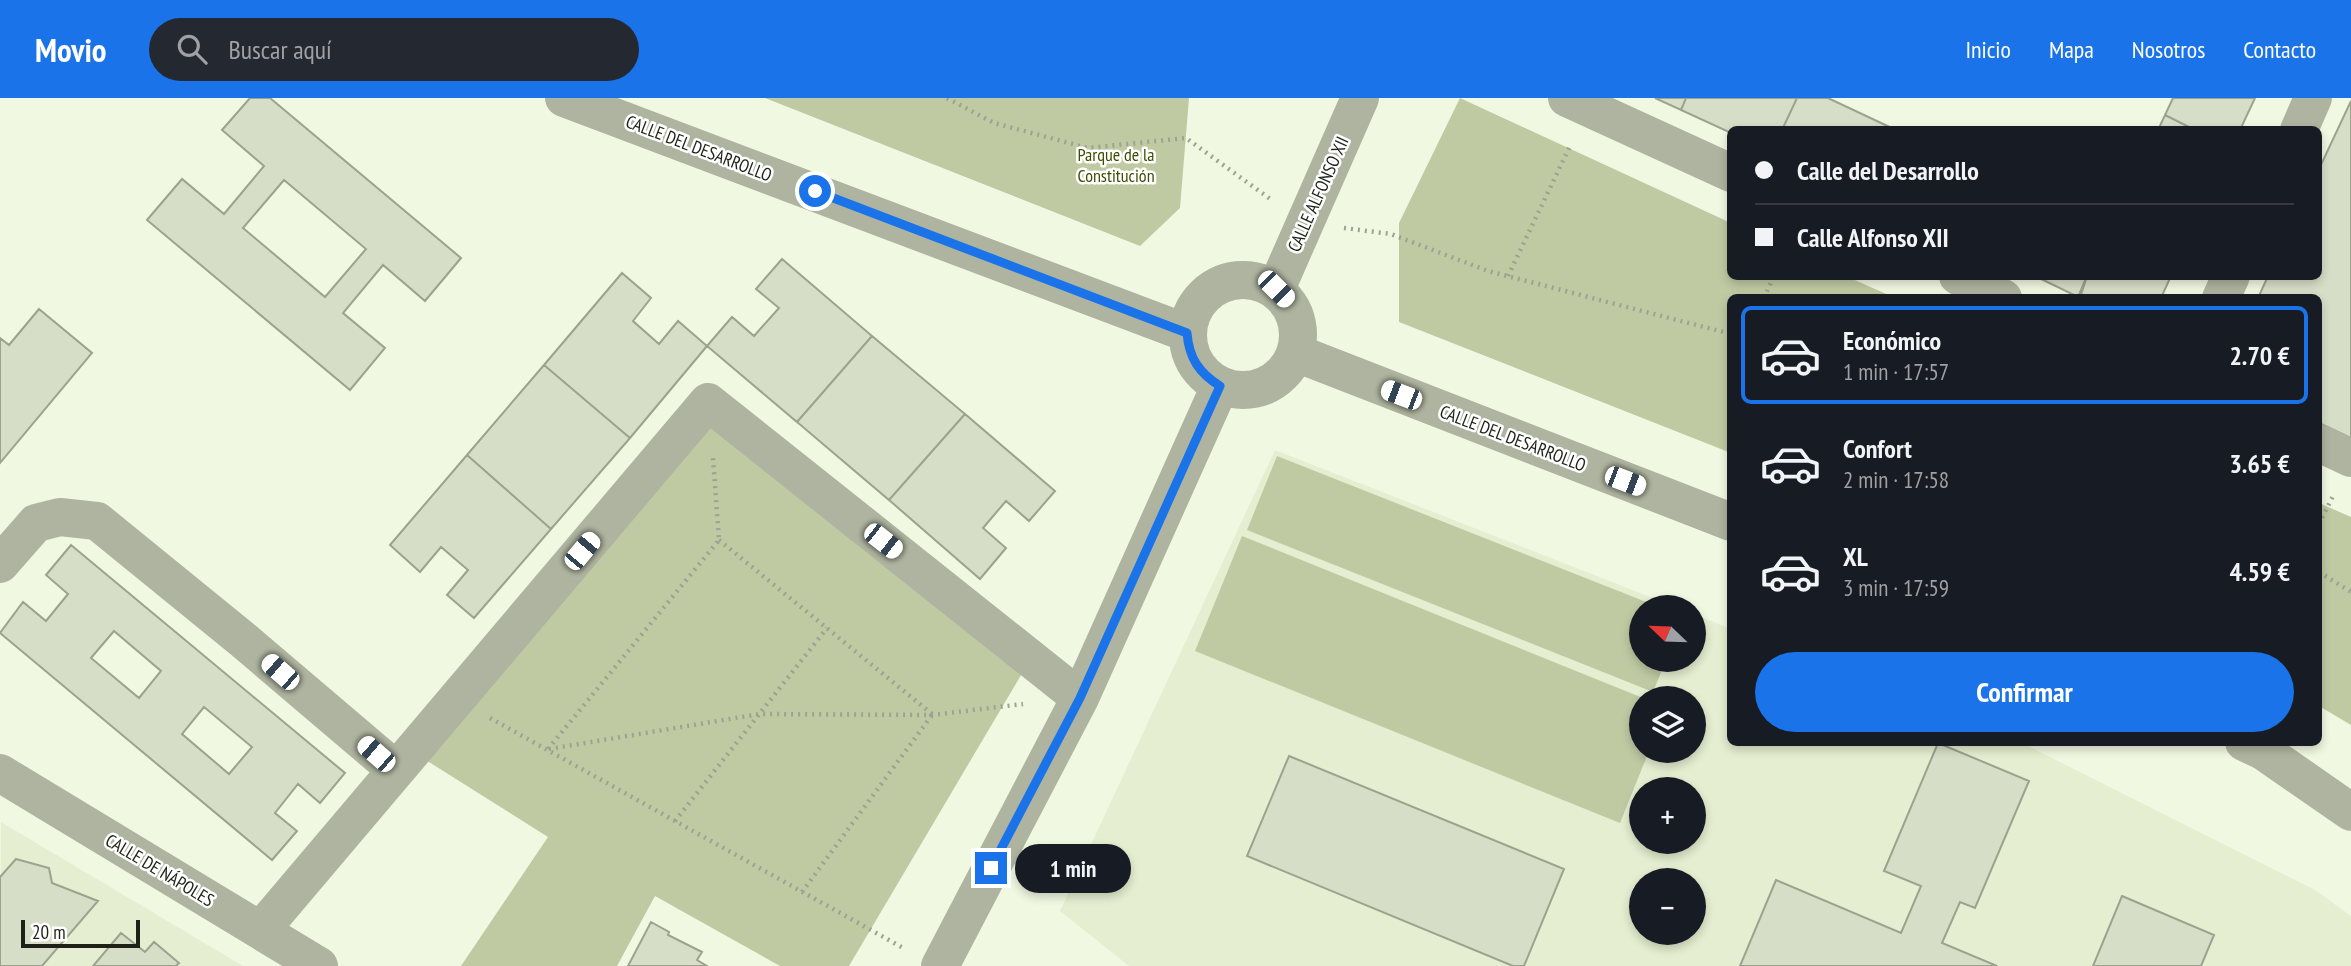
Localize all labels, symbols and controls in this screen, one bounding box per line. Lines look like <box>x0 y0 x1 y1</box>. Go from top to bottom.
search box <box>149 18 639 81</box>
text: Movio <box>35 28 107 71</box>
icon: search <box>173 30 211 68</box>
text: Buscar aquí <box>229 33 332 66</box>
text: Inicio <box>1965 34 2011 65</box>
text: Mapa <box>2049 34 2094 65</box>
text: Nosotros <box>2132 34 2205 65</box>
text: Contacto <box>2243 34 2316 65</box>
street label: CALLE DEL DESARROLLO <box>623 110 775 186</box>
street label: CALLE ALFONSO XII <box>1282 133 1354 255</box>
park label: Parque de la Constitución <box>1077 143 1155 187</box>
text: Calle del Desarrollo <box>1797 154 1979 187</box>
route start <box>799 175 831 207</box>
text: Calle Alfonso XII <box>1797 221 1949 254</box>
car <box>1254 267 1299 311</box>
icon: car <box>1759 324 1822 387</box>
text: Económico <box>1843 324 1941 357</box>
text: 2.70 € <box>2229 339 2290 372</box>
text: 1 min · 17:57 <box>1843 357 1949 386</box>
car <box>1378 378 1425 412</box>
street label: CALLE DEL DESARROLLO <box>1437 400 1589 476</box>
icon: car <box>1759 432 1822 495</box>
text: Confort <box>1843 432 1912 465</box>
text: 3.65 € <box>2229 447 2290 480</box>
car <box>1602 464 1649 498</box>
text: 2 min · 17:58 <box>1843 465 1949 494</box>
car <box>860 520 907 562</box>
car <box>561 528 604 574</box>
icon: car <box>1759 540 1822 603</box>
text: XL <box>1843 540 1868 573</box>
text: 4.59 € <box>2229 555 2290 588</box>
text: 3 min · 17:59 <box>1843 573 1949 602</box>
north arrow <box>1629 595 1706 672</box>
map controls <box>1629 595 1706 945</box>
car <box>258 650 303 694</box>
button: Confirmar <box>1755 652 2294 732</box>
button: layers <box>1629 686 1706 763</box>
car <box>354 732 399 776</box>
button: + <box>1629 777 1706 854</box>
street label: CALLE DE NÁPOLES <box>102 829 219 912</box>
callout: 1 min <box>1016 844 1131 892</box>
route end <box>975 852 1007 884</box>
text: 1 min <box>1050 854 1096 883</box>
button: − <box>1629 868 1706 945</box>
scale bar <box>21 917 140 949</box>
text: 20 m <box>32 920 66 944</box>

